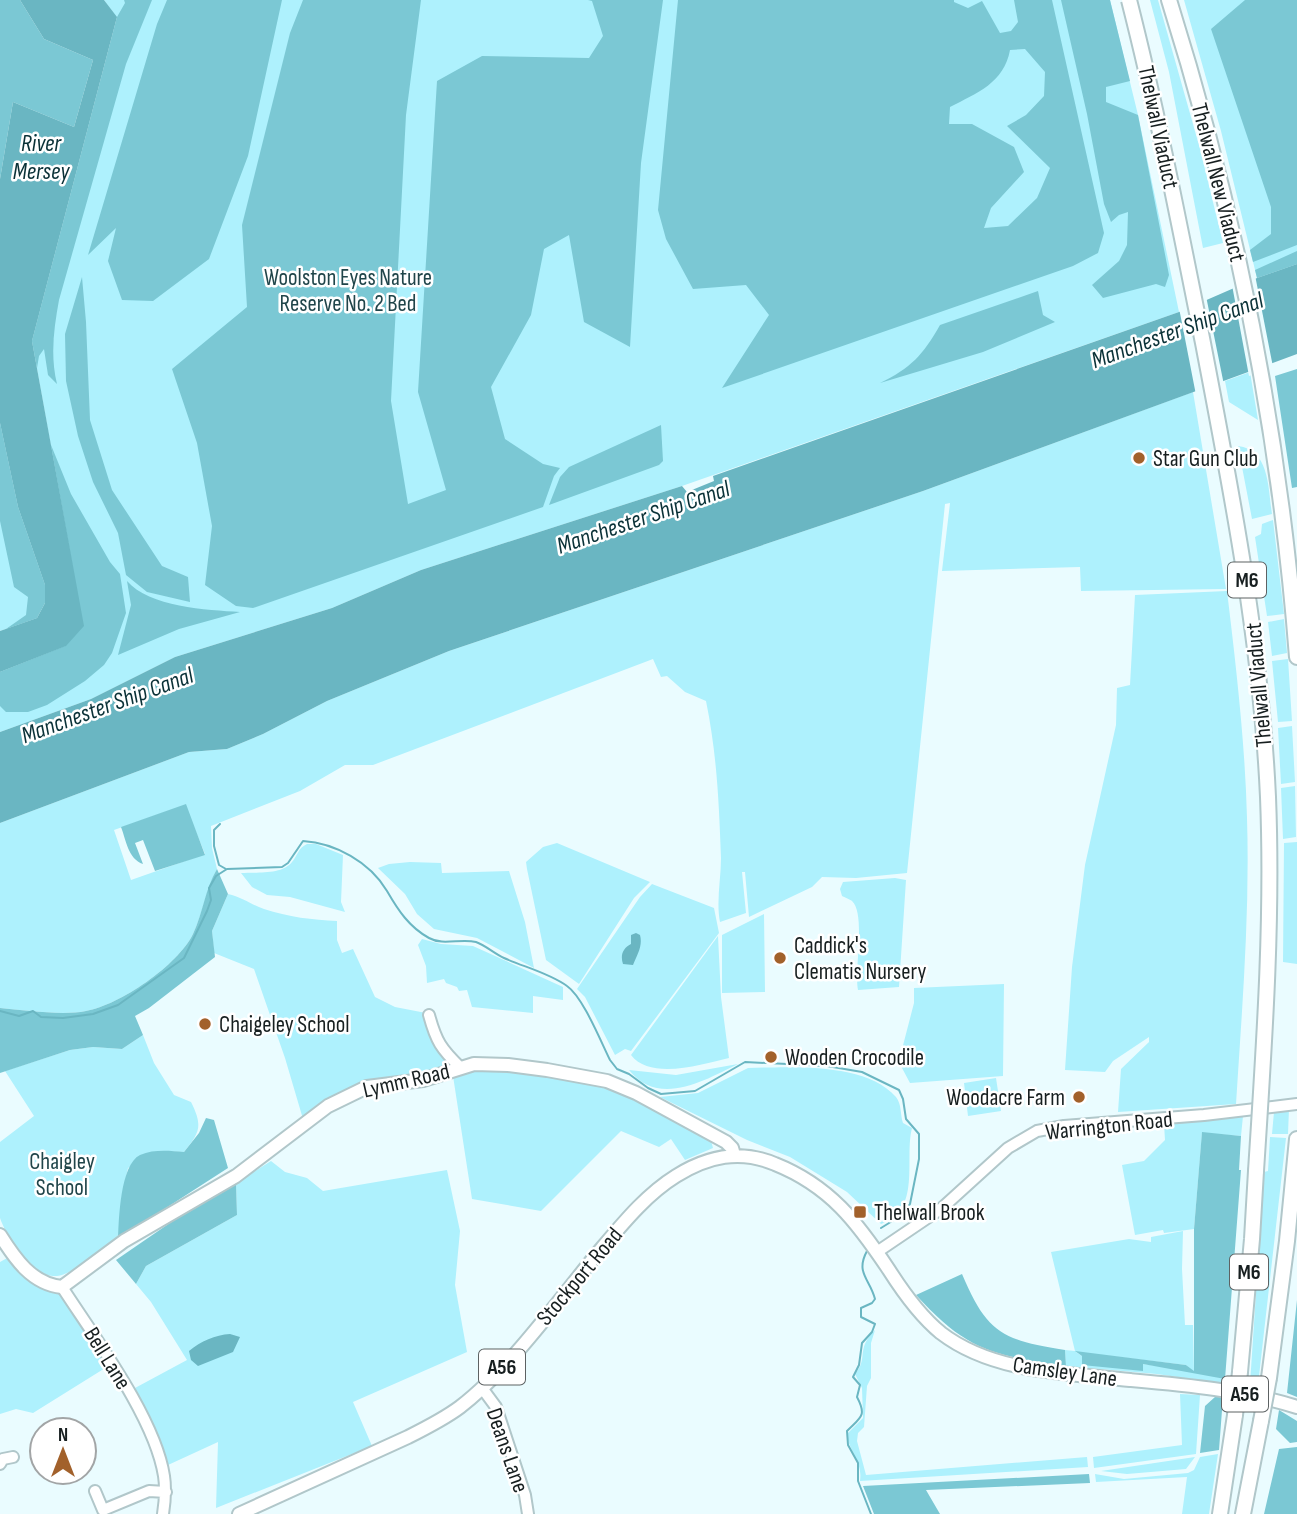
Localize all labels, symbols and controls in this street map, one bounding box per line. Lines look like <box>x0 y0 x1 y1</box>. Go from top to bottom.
street label: Thelwall Viaduct <box>1131 63 1185 191</box>
street label: Thelwall New Viaduct <box>1185 100 1251 264</box>
water label: River Mersey <box>13 129 70 186</box>
park label: Woolston Eyes Nature Reserve No. 2 Bed <box>264 264 432 318</box>
water label: Manchester Ship Canal <box>1087 286 1268 375</box>
place label: Star Gun Club <box>1153 445 1258 473</box>
marker: Star Gun Club <box>1131 450 1147 466</box>
water label: Manchester Ship Canal <box>553 474 734 561</box>
road number: M6 <box>1228 562 1266 598</box>
street label: Thelwall Viaduct <box>1240 621 1278 748</box>
water label: Manchester Ship Canal <box>17 661 198 750</box>
place label: Caddick's Clematis Nursery <box>794 932 926 986</box>
marker: Caddick's Clematis Nursery <box>772 950 788 966</box>
place label: Chaigeley School <box>219 1011 350 1039</box>
marker: Chaigeley School <box>197 1016 213 1032</box>
place label: Wooden Crocodile <box>785 1044 924 1072</box>
marker: Wooden Crocodile <box>763 1049 779 1065</box>
street label: Lymm Road <box>360 1057 452 1105</box>
place label: Woodacre Farm <box>946 1084 1065 1112</box>
marker: Woodacre Farm <box>1071 1089 1087 1105</box>
street label: Warrington Road <box>1044 1105 1174 1147</box>
park label: Chaigley School <box>29 1148 95 1202</box>
place label: Thelwall Brook <box>874 1199 985 1227</box>
marker: Thelwall Brook <box>852 1204 868 1220</box>
street label: Stockport Road <box>531 1222 629 1331</box>
road number: M6 <box>1230 1254 1268 1290</box>
street label: Bell Lane <box>77 1322 137 1395</box>
road number: A56 <box>479 1350 525 1384</box>
street label: Camsley Lane <box>1011 1351 1119 1393</box>
road number: A56 <box>1222 1376 1268 1412</box>
street label: Deans Lane <box>480 1404 535 1496</box>
north arrow <box>28 1416 98 1486</box>
text: N <box>58 1424 68 1447</box>

